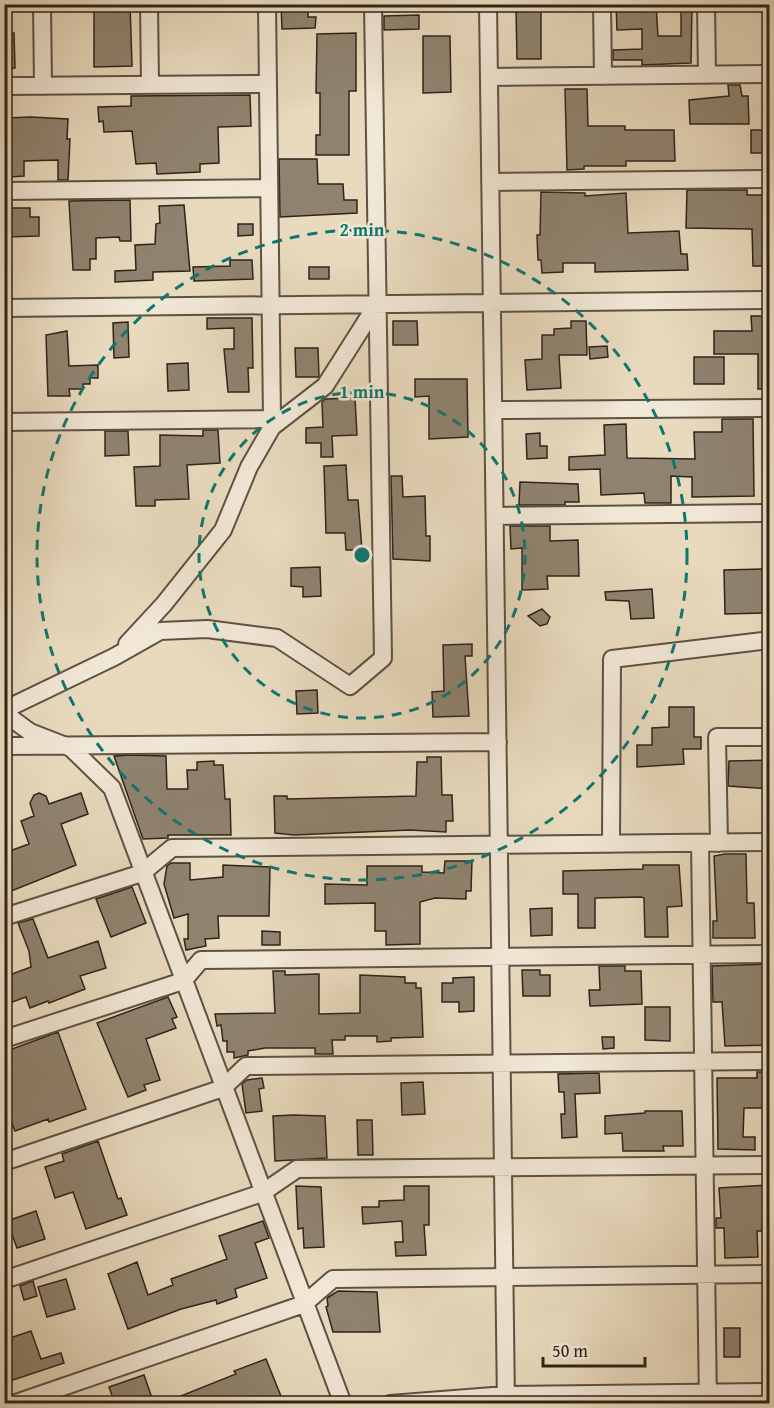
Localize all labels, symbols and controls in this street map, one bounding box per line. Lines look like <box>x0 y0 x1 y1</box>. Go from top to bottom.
text: 2 min <box>340 216 385 243</box>
text: 1 min <box>340 378 385 405</box>
centre of rings <box>352 545 372 565</box>
scale bar <box>543 1330 645 1368</box>
text: 50 m <box>552 1337 588 1364</box>

